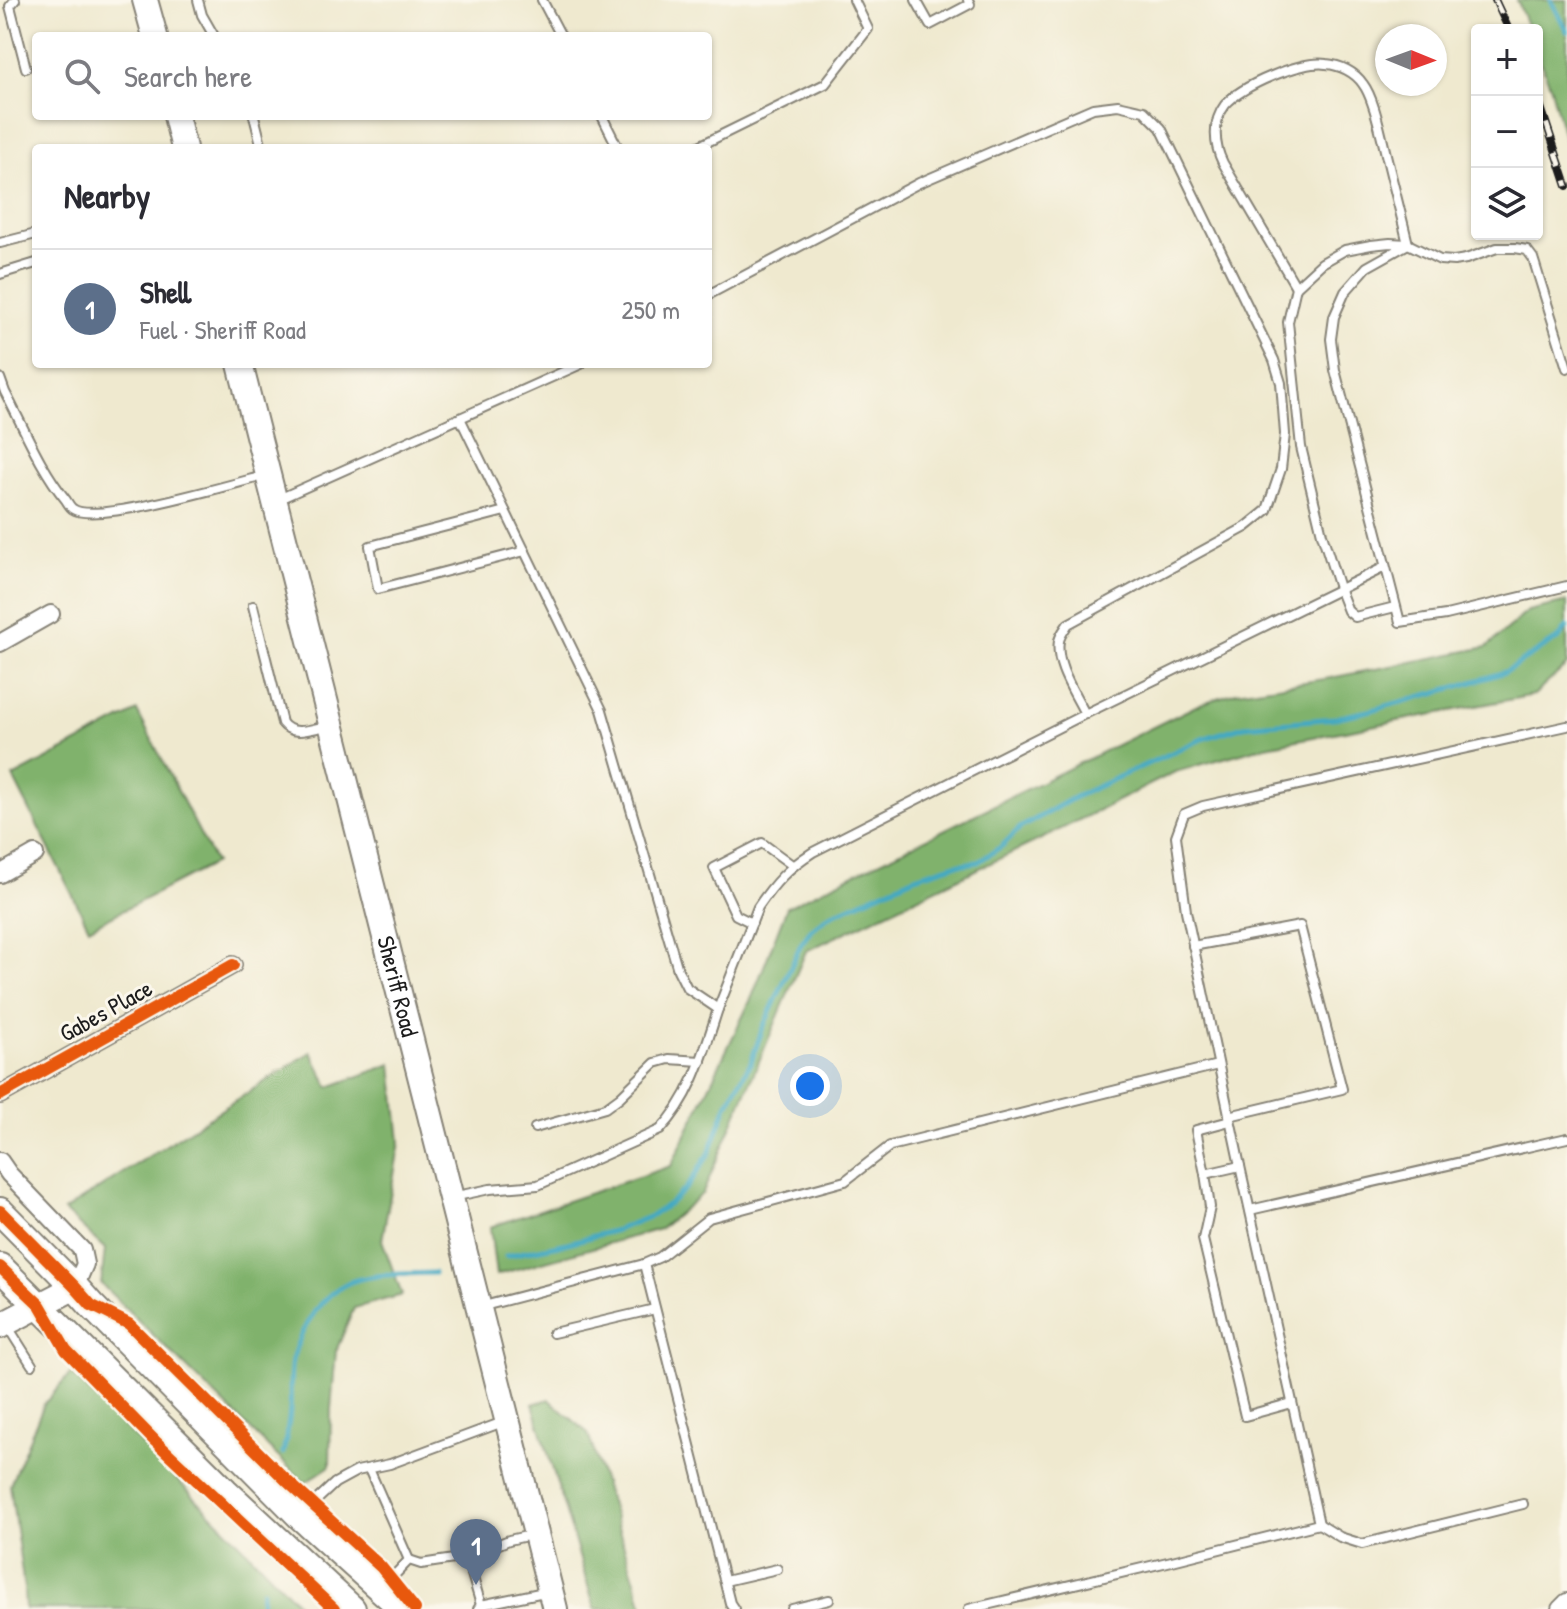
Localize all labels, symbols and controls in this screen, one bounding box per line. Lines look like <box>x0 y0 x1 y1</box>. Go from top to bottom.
north arrow <box>1375 24 1447 96</box>
map controls <box>1471 24 1543 240</box>
button: + <box>1471 24 1543 96</box>
search box <box>32 32 712 120</box>
icon: search <box>60 54 104 98</box>
text: Search here <box>124 56 252 96</box>
button: − <box>1471 96 1543 168</box>
button: layers <box>1471 168 1543 240</box>
text: Nearby <box>64 173 150 219</box>
text: Shell <box>140 272 191 312</box>
text: 1 <box>85 292 95 327</box>
text: 250 m <box>622 292 680 327</box>
text: Fuel · Sheriff Road <box>140 312 306 347</box>
street label: Sheriff Road <box>370 932 427 1040</box>
street label: Gabes Place <box>53 971 158 1049</box>
your location <box>790 1066 830 1106</box>
pin: 1 <box>450 1519 502 1585</box>

